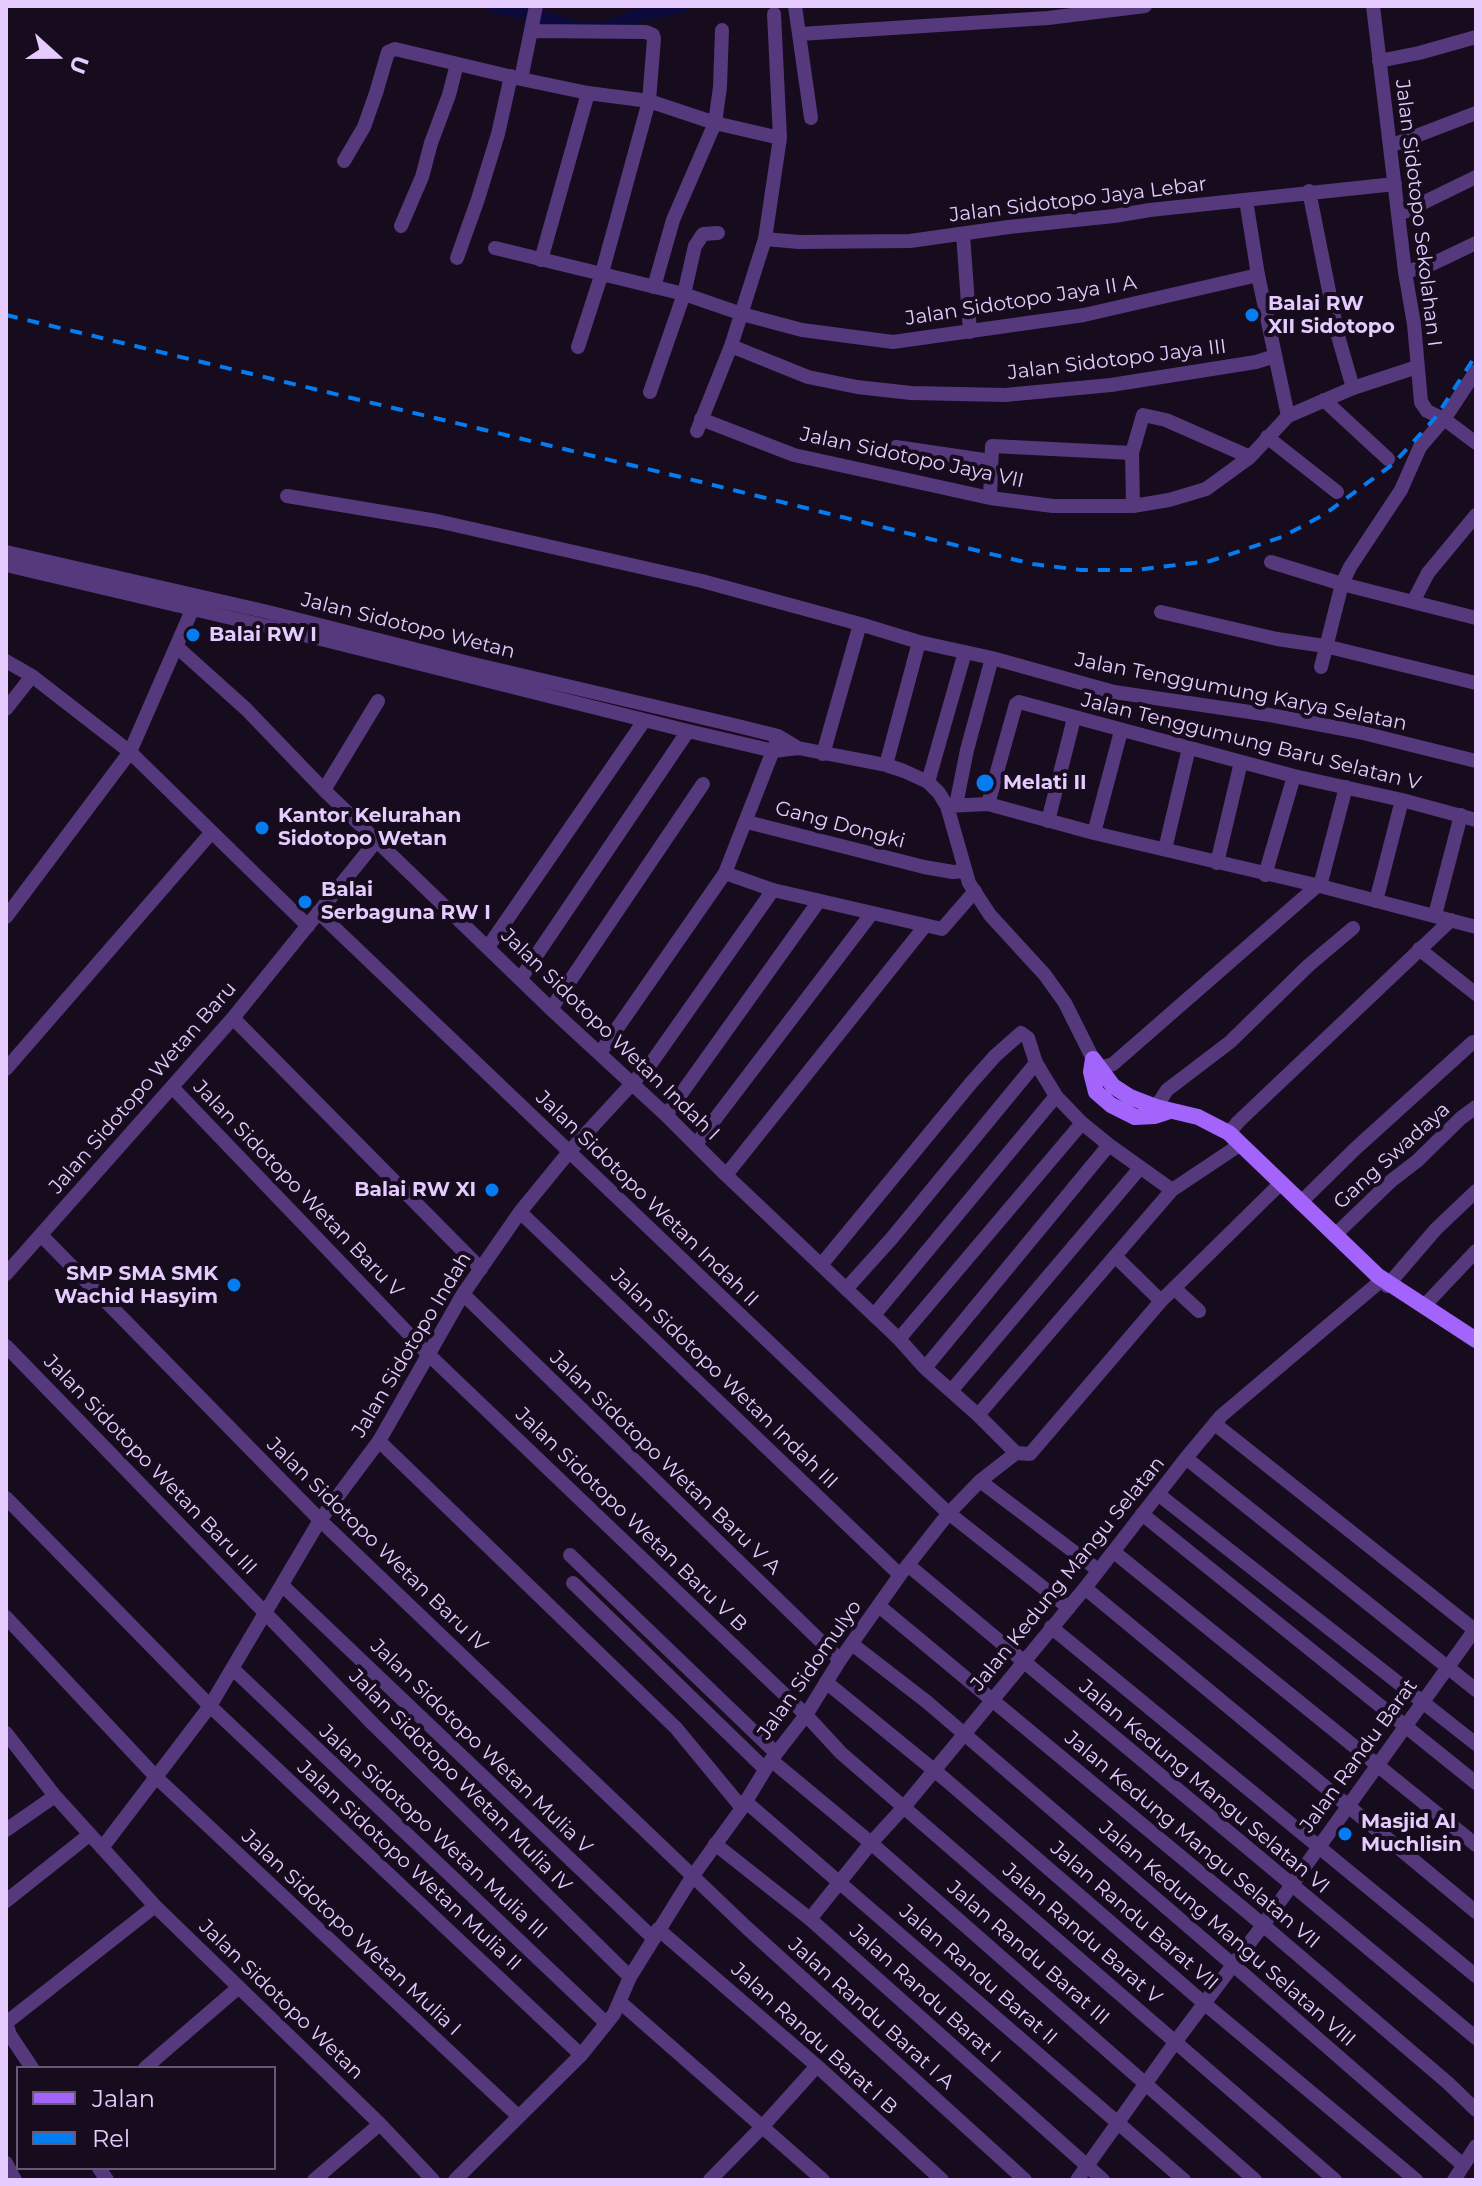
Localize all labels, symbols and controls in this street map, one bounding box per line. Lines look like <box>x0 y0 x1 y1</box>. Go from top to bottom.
north arrow <box>16 16 96 96</box>
text: U <box>63 52 95 78</box>
street label: Jalan Sidotopo Sekolahan I <box>1390 78 1446 348</box>
street label: Jalan Sidotopo Jaya Lebar <box>948 172 1208 228</box>
street label: Jalan Sidotopo Jaya II A <box>904 271 1138 331</box>
place label: Balai RW XII Sidotopo <box>1268 292 1395 339</box>
marker: Balai RW XII Sidotopo <box>1243 306 1261 324</box>
street label: Jalan Sidotopo Jaya III <box>1006 335 1228 385</box>
street label: Jalan Sidotopo Jaya VII <box>798 423 1026 493</box>
street label: Jalan Sidotopo Wetan <box>299 588 517 664</box>
place label: Balai RW I <box>209 623 317 647</box>
marker: Balai RW I <box>184 626 202 644</box>
street label: Jalan Tenggumung Karya Selatan <box>1073 648 1409 736</box>
street label: Jalan Tenggumung Baru Selatan V <box>1079 688 1423 796</box>
place label: Melati II <box>1003 771 1087 795</box>
marker: Melati II <box>974 772 996 794</box>
street label: Gang Dongki <box>772 796 908 854</box>
place label: Kantor Kelurahan Sidotopo Wetan <box>278 804 461 851</box>
marker: Kantor Kelurahan Sidotopo Wetan <box>253 819 271 837</box>
place label: Balai Serbaguna RW I <box>321 878 491 925</box>
marker: Balai Serbaguna RW I <box>296 893 314 911</box>
street label: Jalan Sidotopo Wetan Indah I <box>496 924 724 1146</box>
street label: Jalan Sidotopo Wetan Baru <box>44 977 242 1199</box>
street label: Jalan Sidotopo Wetan Baru V <box>188 1076 408 1302</box>
street label: Jalan Sidotopo Wetan Indah II <box>531 1086 763 1312</box>
street label: Gang Swadaya <box>1329 1098 1455 1214</box>
place label: Balai RW XI <box>354 1178 476 1202</box>
marker: Balai RW XI <box>483 1181 501 1199</box>
street label: Jalan Sidotopo Indah <box>347 1248 477 1442</box>
place label: SMP SMA SMK Wachid Hasyim <box>54 1262 218 1309</box>
street label: Jalan Sidotopo Wetan Indah III <box>605 1264 843 1494</box>
marker: SMP SMA SMK Wachid Hasyim <box>225 1276 243 1294</box>
street label: Jalan Sidotopo Wetan Baru V A <box>545 1346 785 1580</box>
street label: Jalan Sidotopo Wetan Baru III <box>38 1350 262 1580</box>
street label: Jalan Sidotopo Wetan Baru V B <box>510 1403 752 1637</box>
street label: Jalan Sidotopo Wetan Baru IV <box>262 1433 492 1657</box>
street label: Jalan Kedung Mangu Selatan <box>966 1452 1170 1696</box>
street label: Jalan Sidomulyo <box>753 1596 867 1744</box>
street label: Jalan Sidotopo Wetan Mulia V <box>365 1635 597 1859</box>
street label: Jalan Sidotopo Wetan Mulia IV <box>344 1665 576 1897</box>
street label: Jalan Kedung Mangu Selatan VI <box>1074 1675 1334 1899</box>
street label: Jalan Randu Barat <box>1295 1675 1423 1837</box>
street label: Jalan Sidotopo Wetan Mulia III <box>314 1720 552 1944</box>
street label: Jalan Kedung Mangu Selatan VII <box>1060 1726 1324 1954</box>
street label: Jalan Sidotopo Wetan Mulia II <box>292 1756 526 1976</box>
place label: Masjid Al Muchlisin <box>1361 1810 1462 1857</box>
street label: Jalan Kedung Mangu Selatan VIII <box>1094 1816 1360 2052</box>
street label: Jalan Sidotopo Wetan Mulia I <box>236 1825 466 2041</box>
marker: Masjid Al Muchlisin <box>1336 1825 1354 1843</box>
street label: Jalan Randu Barat VII <box>1045 1837 1223 1995</box>
street label: Jalan Randu Barat V <box>998 1858 1166 2010</box>
street label: Jalan Randu Barat III <box>942 1876 1114 2030</box>
street label: Jalan Randu Barat II <box>894 1900 1062 2050</box>
street label: Jalan Sidotopo Wetan <box>194 1915 368 2085</box>
street label: Jalan Randu Barat I <box>845 1920 1005 2068</box>
street label: Jalan Randu Barat I A <box>783 1933 959 2095</box>
street label: Jalan Randu Barat I B <box>726 1958 902 2120</box>
legend <box>16 2066 276 2170</box>
text: Jalan <box>92 2084 155 2113</box>
text: Rel <box>92 2124 130 2153</box>

